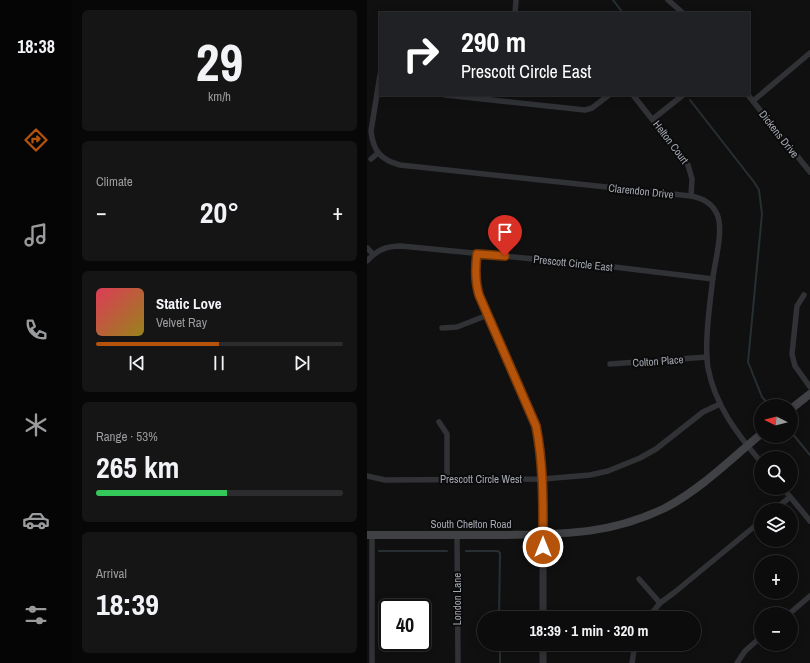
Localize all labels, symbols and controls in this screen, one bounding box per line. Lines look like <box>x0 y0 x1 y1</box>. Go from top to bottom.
text: 290 m <box>461 23 526 61</box>
text: 29 <box>196 27 243 97</box>
icon: right <box>395 28 447 80</box>
text: 18:38 <box>17 34 55 59</box>
text: Prescott Circle East <box>461 59 591 84</box>
text: km/h <box>208 88 231 105</box>
street label: Dickens Drive <box>756 107 802 161</box>
street label: Helton Court <box>650 118 692 167</box>
icon: directions <box>22 126 50 154</box>
text: Climate <box>96 173 133 190</box>
street label: Clarendon Drive <box>608 181 674 201</box>
text: 20° <box>200 192 239 232</box>
text: − <box>96 197 107 227</box>
text: + <box>332 197 343 227</box>
pin <box>488 215 522 256</box>
icon: music <box>22 221 50 249</box>
icon: arrive <box>494 221 516 243</box>
street label: Prescott Circle East <box>533 252 614 274</box>
text: Static Love <box>156 293 222 314</box>
text: Velvet Ray <box>156 314 207 331</box>
icon: phone <box>22 316 50 344</box>
icon: previous <box>126 352 148 374</box>
icon: pause <box>208 352 230 374</box>
icon: next <box>291 352 313 374</box>
street label: Colton Place <box>632 352 684 370</box>
north arrow <box>754 399 798 443</box>
map controls <box>754 399 798 651</box>
icon: climate <box>22 411 50 439</box>
text: Range · 53% <box>96 428 158 445</box>
text: 265 km <box>96 447 179 487</box>
button: search <box>754 451 798 495</box>
street label: Prescott Circle West <box>440 472 523 486</box>
button: layers <box>754 503 798 547</box>
icon: car <box>22 506 50 534</box>
street label: South Chelton Road <box>430 517 512 531</box>
position arrow <box>522 526 564 568</box>
button: + <box>754 555 798 599</box>
text: Arrival <box>96 565 127 582</box>
street label: London Lane <box>450 573 464 625</box>
text: 18:39 <box>96 584 159 624</box>
speed limit sign: 40 <box>379 599 431 651</box>
icon: filters <box>22 601 50 629</box>
button: − <box>754 607 798 651</box>
text: 18:39 · 1 min · 320 m <box>530 620 648 641</box>

